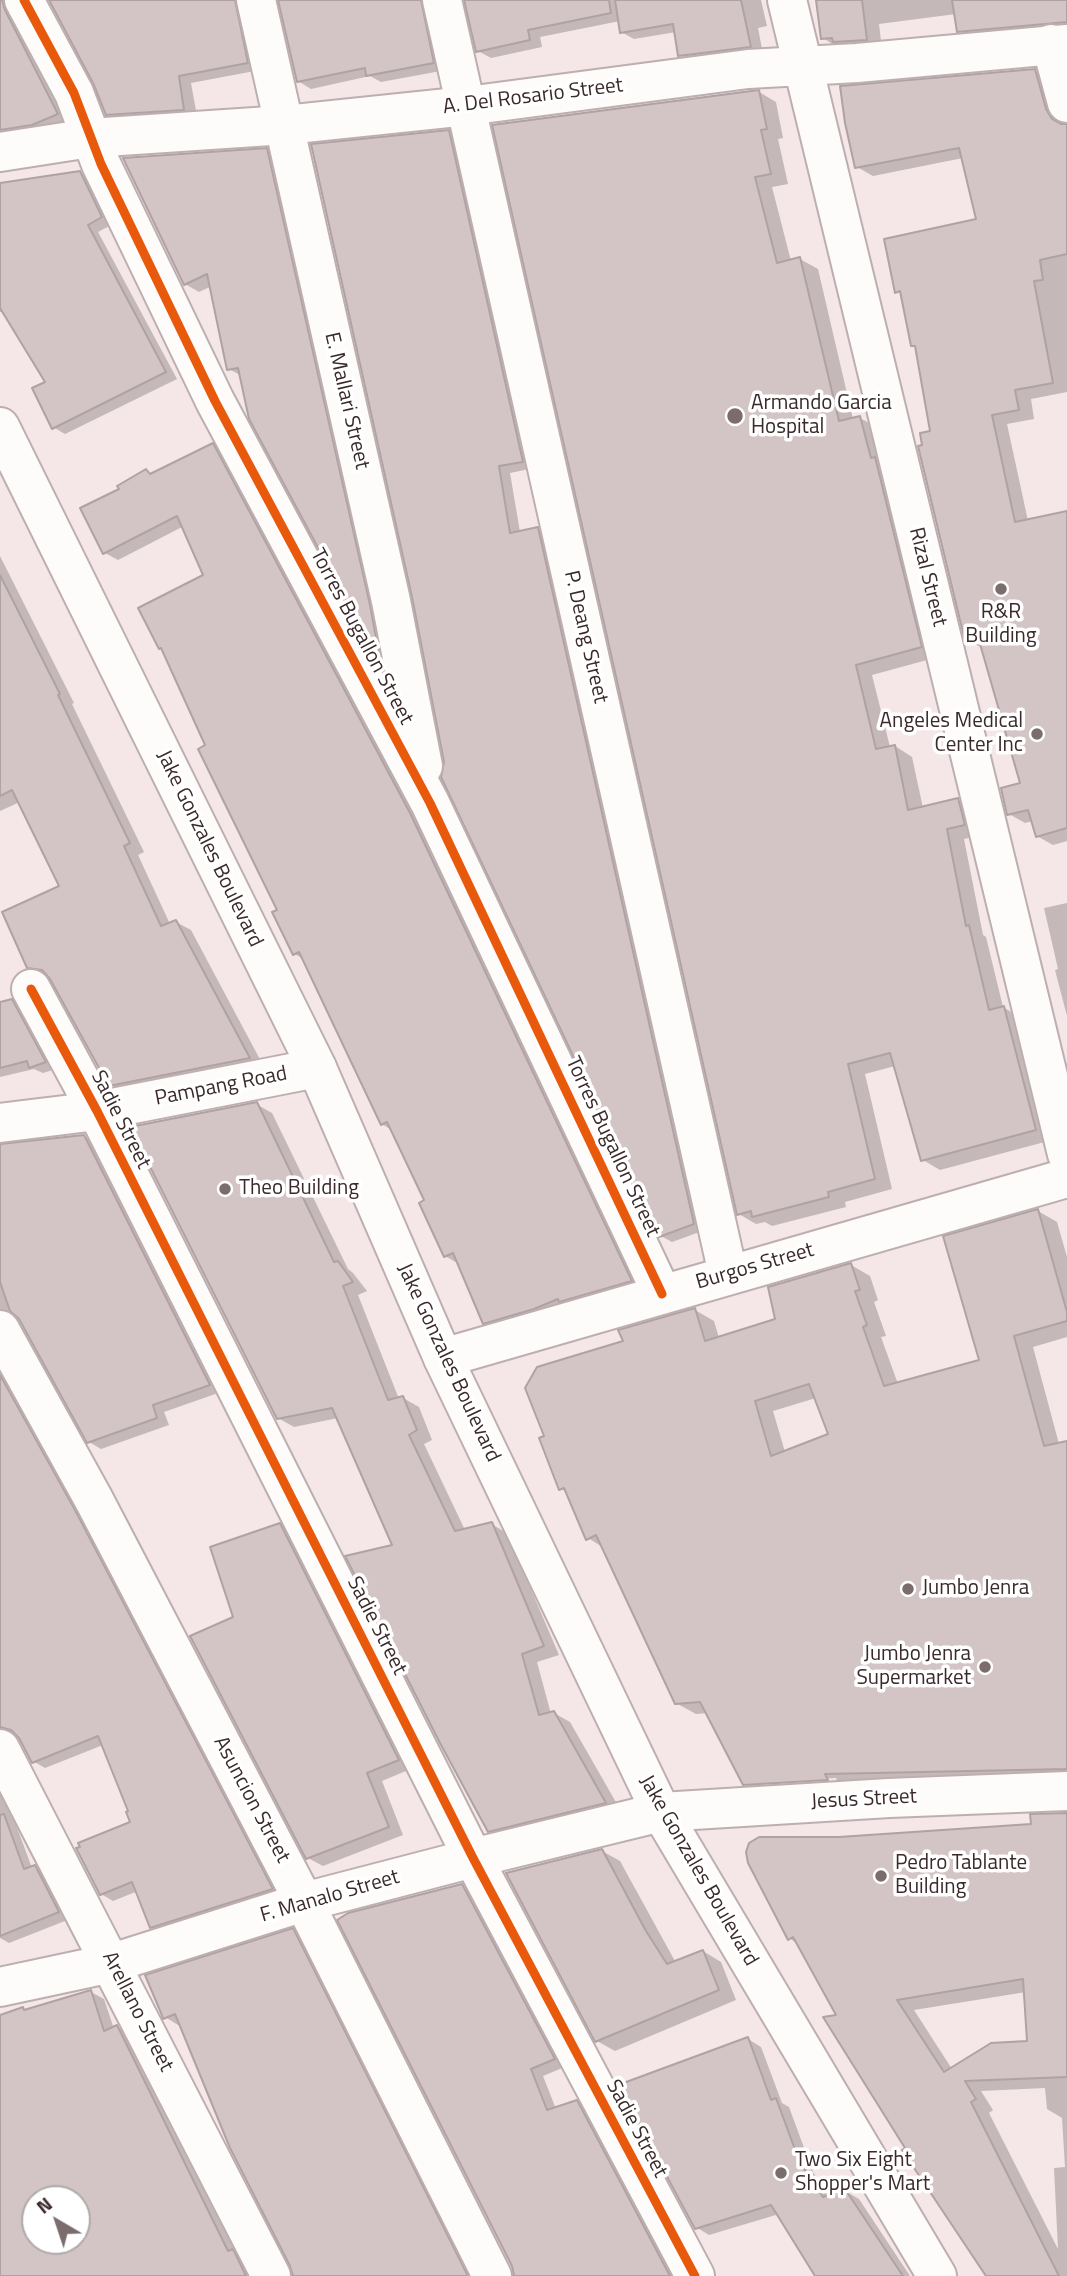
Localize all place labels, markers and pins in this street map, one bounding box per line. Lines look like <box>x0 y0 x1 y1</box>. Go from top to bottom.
place label: Armando Garcia Hospital <box>751 391 892 441</box>
marker: Armando Garcia Hospital <box>725 406 745 426</box>
marker: R&R Building <box>993 581 1009 597</box>
place label: R&R Building <box>965 600 1037 650</box>
place label: Angeles Medical Center Inc <box>880 709 1023 759</box>
marker: Angeles Medical Center Inc <box>1029 726 1045 742</box>
place label: Theo Building <box>239 1176 359 1202</box>
marker: Theo Building <box>217 1181 233 1197</box>
place label: Jumbo Jenra <box>922 1576 1029 1602</box>
marker: Jumbo Jenra <box>900 1581 916 1597</box>
place label: Jumbo Jenra Supermarket <box>856 1642 971 1692</box>
marker: Jumbo Jenra Supermarket <box>977 1659 993 1675</box>
place label: Pedro Tablante Building <box>895 1851 1027 1901</box>
marker: Pedro Tablante Building <box>873 1868 889 1884</box>
place label: Two Six Eight Shopper's Mart <box>795 2148 930 2198</box>
marker: Two Six Eight Shopper's Mart <box>773 2165 789 2181</box>

